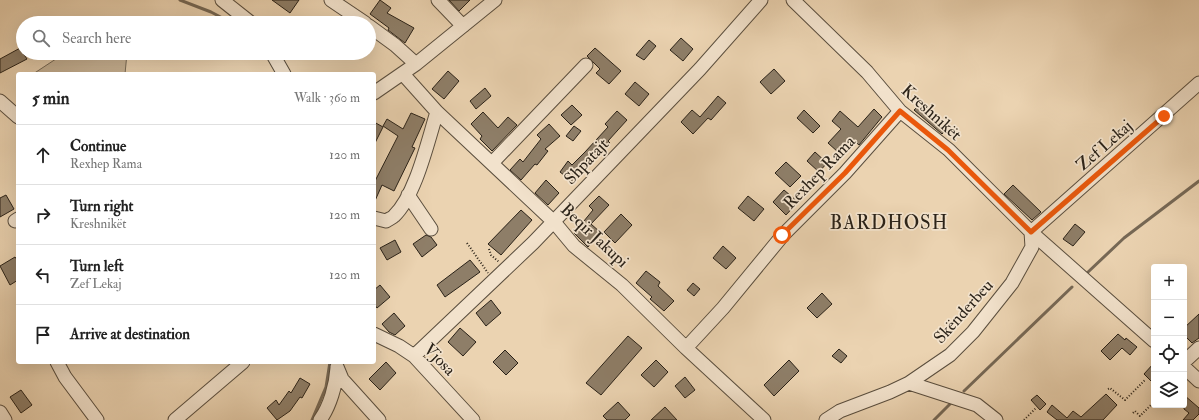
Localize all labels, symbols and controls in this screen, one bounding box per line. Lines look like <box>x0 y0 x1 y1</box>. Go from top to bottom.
search box <box>16 16 376 60</box>
icon: search <box>30 27 52 49</box>
text: Search here <box>62 29 131 48</box>
street label: Kreshnikët <box>897 80 966 145</box>
text: 5 min <box>32 88 70 109</box>
text: Walk · 360 m <box>294 90 360 106</box>
route end <box>1155 107 1173 125</box>
street label: Zef Lekaj <box>1072 115 1137 175</box>
street label: Rexhep Rama <box>779 130 861 214</box>
street label: Shpatajt <box>560 133 614 190</box>
text: Continue <box>70 137 126 156</box>
icon: ahead <box>32 144 54 166</box>
text: 120 m <box>329 147 360 163</box>
text: Rexhep Rama <box>70 156 142 172</box>
text: Turn right <box>70 197 133 216</box>
street label: Beqir Jakupi <box>556 199 633 273</box>
icon: right <box>32 204 54 226</box>
text: 120 m <box>329 207 360 223</box>
district label: BARDHOSH <box>830 211 948 235</box>
text: Kreshnikët <box>70 216 126 232</box>
route start <box>773 226 791 244</box>
text: Turn left <box>70 257 124 276</box>
icon: left <box>32 264 54 286</box>
map controls <box>1151 264 1187 408</box>
button: + <box>1151 264 1187 300</box>
text: 120 m <box>329 267 360 283</box>
street label: Skënderbeu <box>929 275 998 348</box>
text: Zef Lekaj <box>70 276 121 292</box>
button: − <box>1151 300 1187 336</box>
icon: arrive <box>32 324 54 346</box>
text: Arrive at destination <box>70 325 190 344</box>
button: locate <box>1151 336 1187 372</box>
street label: Vjosa <box>419 339 461 381</box>
button: layers <box>1151 372 1187 408</box>

